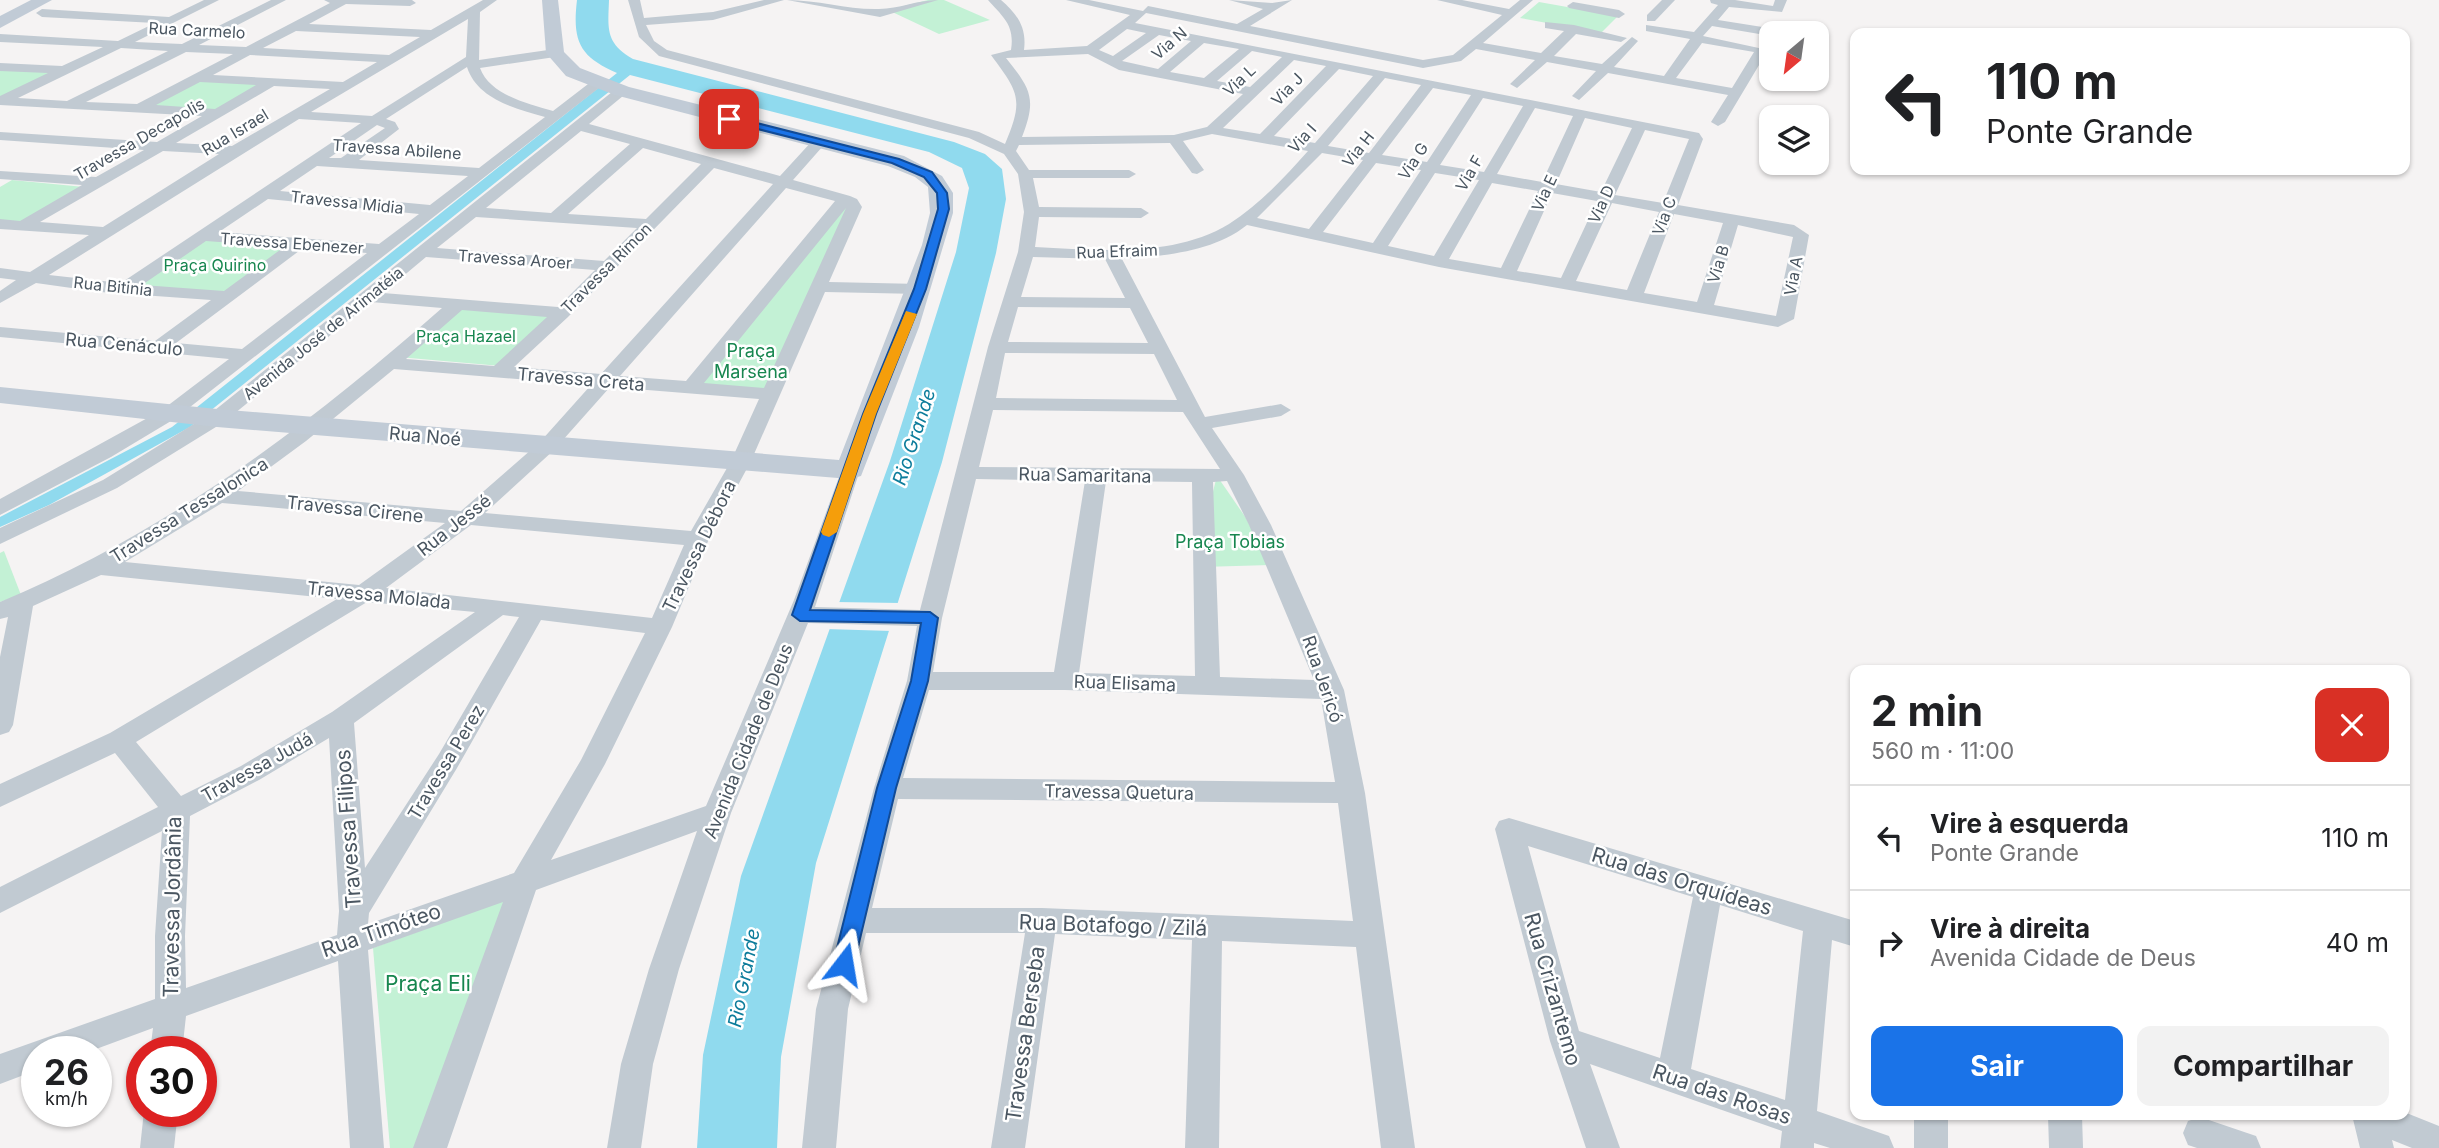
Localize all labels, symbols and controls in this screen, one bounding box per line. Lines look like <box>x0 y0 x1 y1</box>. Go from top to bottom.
street label: Rua Carmelo <box>148 17 246 43</box>
north arrow <box>1759 21 1829 91</box>
map controls <box>1759 21 1829 175</box>
street label: Via N <box>1147 22 1191 64</box>
text: 110 m <box>1986 52 2118 111</box>
icon: left <box>1871 56 1962 147</box>
street label: Via L <box>1218 60 1260 100</box>
street label: Via J <box>1267 69 1307 109</box>
pin <box>699 89 759 149</box>
street label: Travessa Decapolis <box>70 94 208 184</box>
icon: arrive <box>710 100 748 138</box>
street label: Rua Israel <box>198 104 272 160</box>
button: layers <box>1759 105 1829 175</box>
text: Ponte Grande <box>1986 112 2193 151</box>
street label: Via I <box>1284 119 1320 157</box>
street label: Via H <box>1338 127 1378 171</box>
street label: Travessa Abilene <box>332 135 462 163</box>
street label: Via G <box>1394 139 1432 183</box>
street label: Via F <box>1451 152 1487 194</box>
street label: Via E <box>1527 172 1561 214</box>
street label: Via D <box>1583 182 1619 226</box>
street label: Travessa Midia <box>289 186 405 218</box>
street label: Via C <box>1647 194 1681 238</box>
street label: Travessa Rimon <box>557 219 655 317</box>
street label: Travessa Ebenezer <box>220 228 364 258</box>
street label: Rua Efraim <box>1076 240 1158 262</box>
street label: Via B <box>1703 242 1733 286</box>
street label: Travessa Aroer <box>457 245 573 273</box>
park label: Praça Quirino <box>164 255 266 275</box>
street label: Via A <box>1779 255 1807 297</box>
street label: Avenida José de Arimatéia <box>239 262 407 404</box>
street label: Rua Bitinia <box>73 272 153 300</box>
park label: Praça Hazael <box>416 326 516 346</box>
street label: Rua Cenáculo <box>64 328 184 360</box>
park label: Praça Marsena <box>714 340 788 382</box>
street label: Travessa Creta <box>516 363 646 395</box>
water label: Rio Grande <box>888 386 940 488</box>
street label: Rua Noé <box>388 422 462 450</box>
street label: Travessa Tessalonica <box>106 453 272 567</box>
street label: Rua Samaritana <box>1018 463 1152 487</box>
street label: Travessa Débora <box>658 477 740 615</box>
street label: Rua Jessé <box>413 490 495 560</box>
street label: Travessa Cirene <box>286 491 424 527</box>
park label: Praça Tobias <box>1175 531 1285 552</box>
street label: Travessa Molada <box>306 577 452 613</box>
street label: Rua Jericó <box>1298 633 1348 725</box>
street label: Avenida Cidade de Deus <box>699 641 797 841</box>
street label: Rua Elisama <box>1073 671 1177 695</box>
text: 2 min <box>1871 685 1983 736</box>
button: close <box>2315 688 2389 762</box>
street label: Travessa Perez <box>403 701 489 823</box>
street label: Travessa Judá <box>198 728 316 806</box>
text: 560 m · 11:00 <box>1871 737 2014 765</box>
street label: Travessa Filipos <box>330 749 366 909</box>
street label: Travessa Quetura <box>1044 780 1194 804</box>
text: Vire à esquerda <box>1930 808 2129 839</box>
street label: Travessa Jordânia <box>158 816 186 998</box>
icon: left <box>1871 819 1909 857</box>
text: 110 m <box>2321 822 2389 853</box>
text: Ponte Grande <box>1930 839 2079 867</box>
street label: Rua das Orquídeas <box>1589 842 1775 920</box>
street label: Rua Timóteo <box>318 898 444 962</box>
street label: Rua Botafogo / Zilá <box>1018 909 1208 941</box>
street label: Rua Crizantemo <box>1519 910 1587 1068</box>
text: Vire à direita <box>1930 913 2090 944</box>
icon: right <box>1871 924 1909 962</box>
water label: Rio Grande <box>723 927 765 1029</box>
position arrow <box>807 927 881 1001</box>
text: 40 m <box>2326 927 2389 958</box>
street label: Travessa Berseba <box>1000 944 1050 1124</box>
text: Avenida Cidade de Deus <box>1930 944 2196 972</box>
park label: Praça Eli <box>385 971 471 996</box>
button: Sair <box>1871 1026 2123 1106</box>
button: Compartilhar <box>2137 1026 2389 1106</box>
speed limit sign: 30 <box>126 1036 217 1127</box>
text: 26 <box>44 1051 89 1093</box>
street label: Rua das Rosas <box>1649 1059 1795 1129</box>
text: km/h <box>45 1088 88 1109</box>

